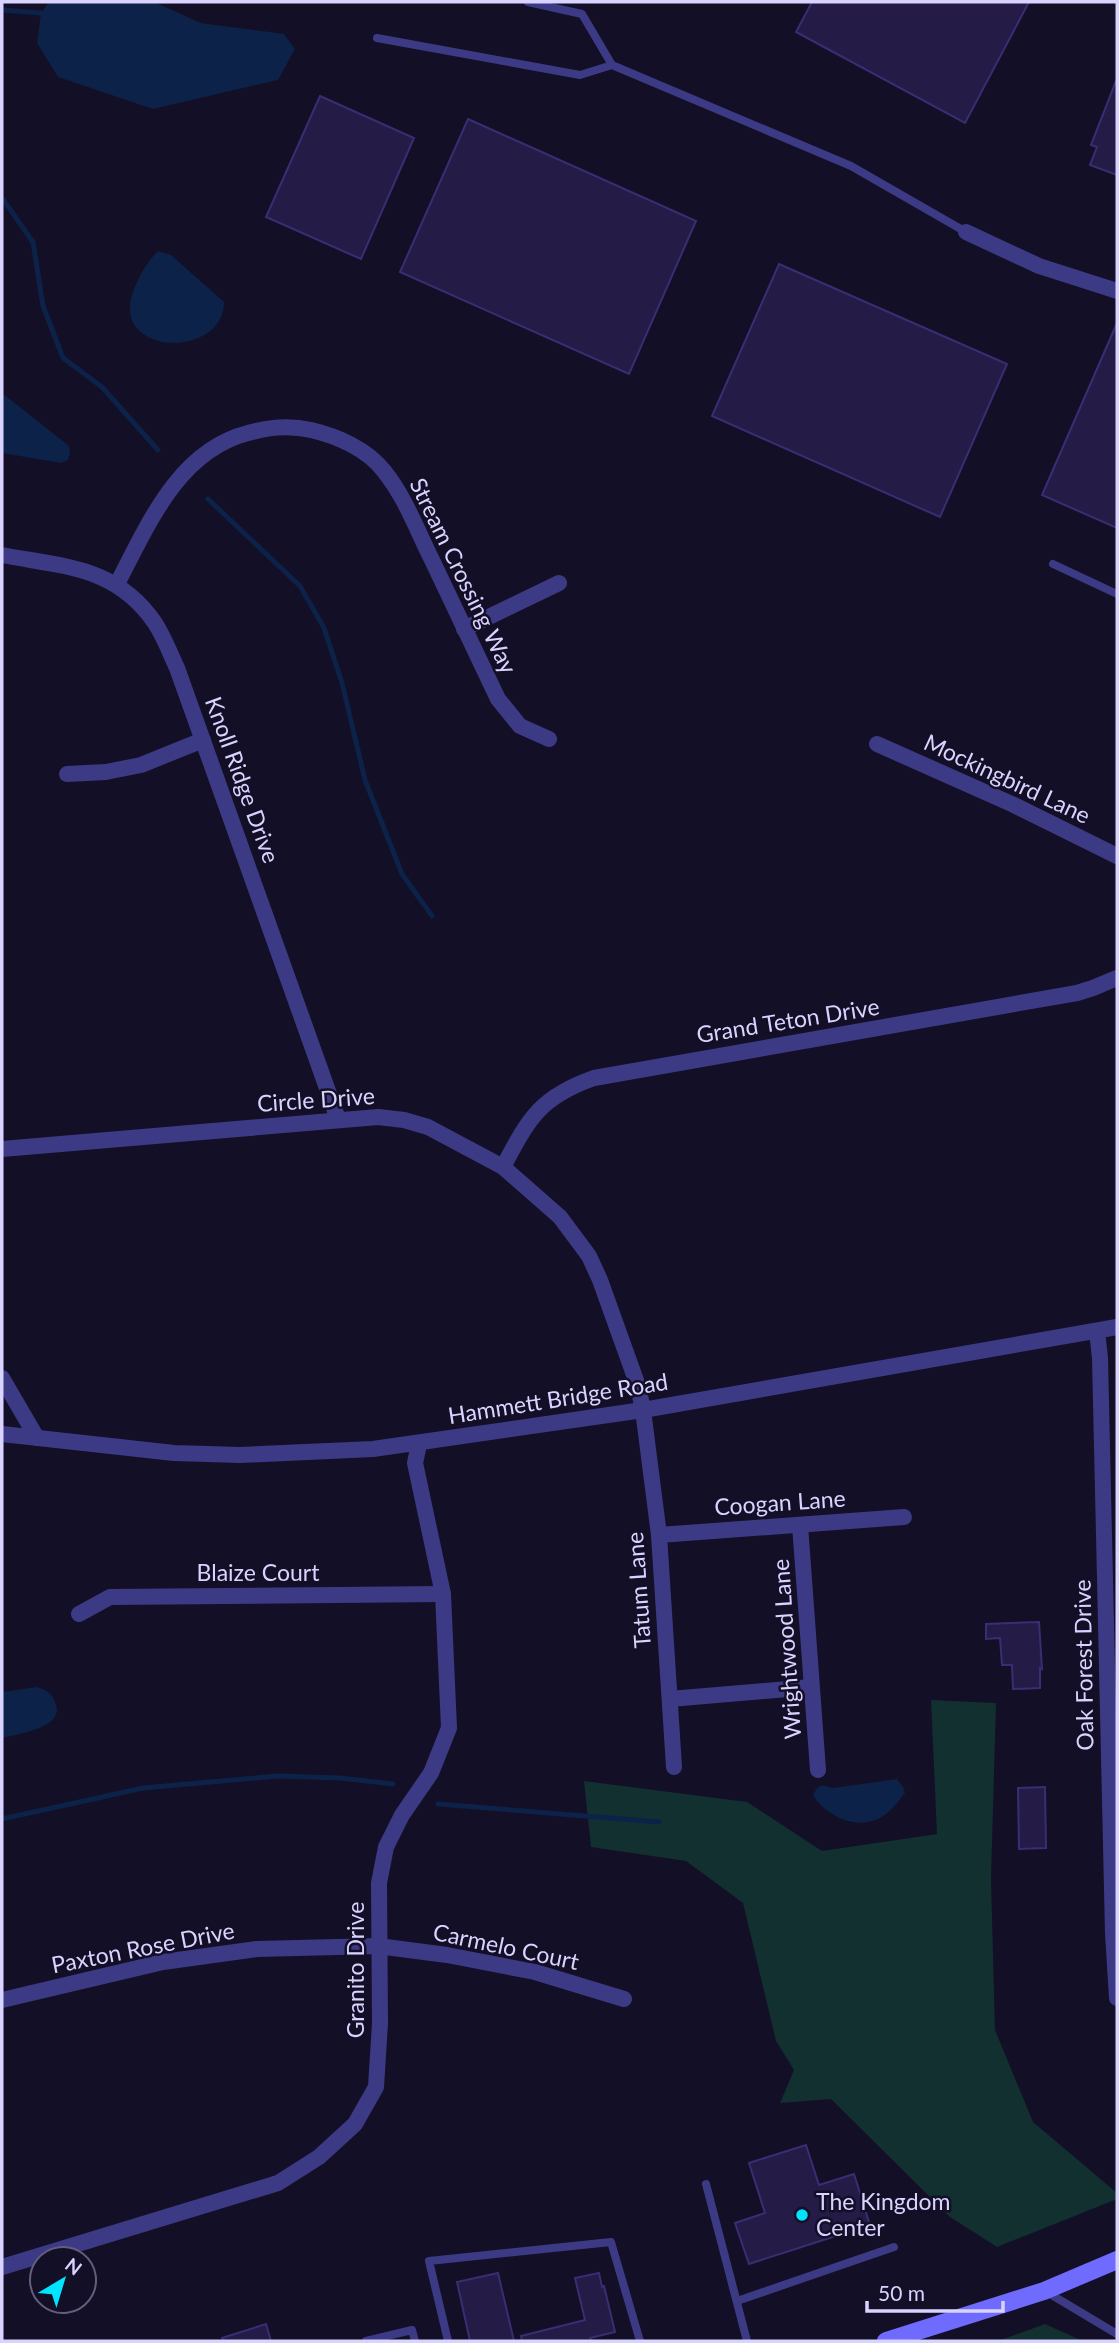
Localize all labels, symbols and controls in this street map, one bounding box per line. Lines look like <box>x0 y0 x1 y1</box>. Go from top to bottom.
street label: Stream Crossing Way <box>404 473 523 678</box>
street label: Knoll Ridge Drive <box>200 693 286 867</box>
street label: Mockingbird Lane <box>920 727 1095 829</box>
street label: Grand Teton Drive <box>694 992 881 1048</box>
street label: Circle Drive <box>256 1081 376 1117</box>
street label: Hammett Bridge Road <box>446 1367 670 1429</box>
street label: Coogan Lane <box>713 1483 846 1521</box>
street label: Tatum Lane <box>620 1531 656 1649</box>
street label: Blaize Court <box>197 1558 320 1586</box>
street label: Wrightwood Lane <box>766 1558 806 1740</box>
street label: Oak Forest Drive <box>1068 1579 1098 1751</box>
street label: Granito Drive <box>341 1902 369 2038</box>
street label: Paxton Rose Drive <box>49 1916 237 1978</box>
street label: Carmelo Court <box>431 1917 582 1975</box>
place label: The Kingdom Center <box>816 2187 950 2241</box>
marker: The Kingdom Center <box>794 2207 810 2223</box>
north arrow <box>28 2245 98 2315</box>
text: N <box>61 2253 87 2280</box>
scale bar <box>867 2270 1004 2314</box>
text: 50 m <box>878 2280 925 2305</box>

